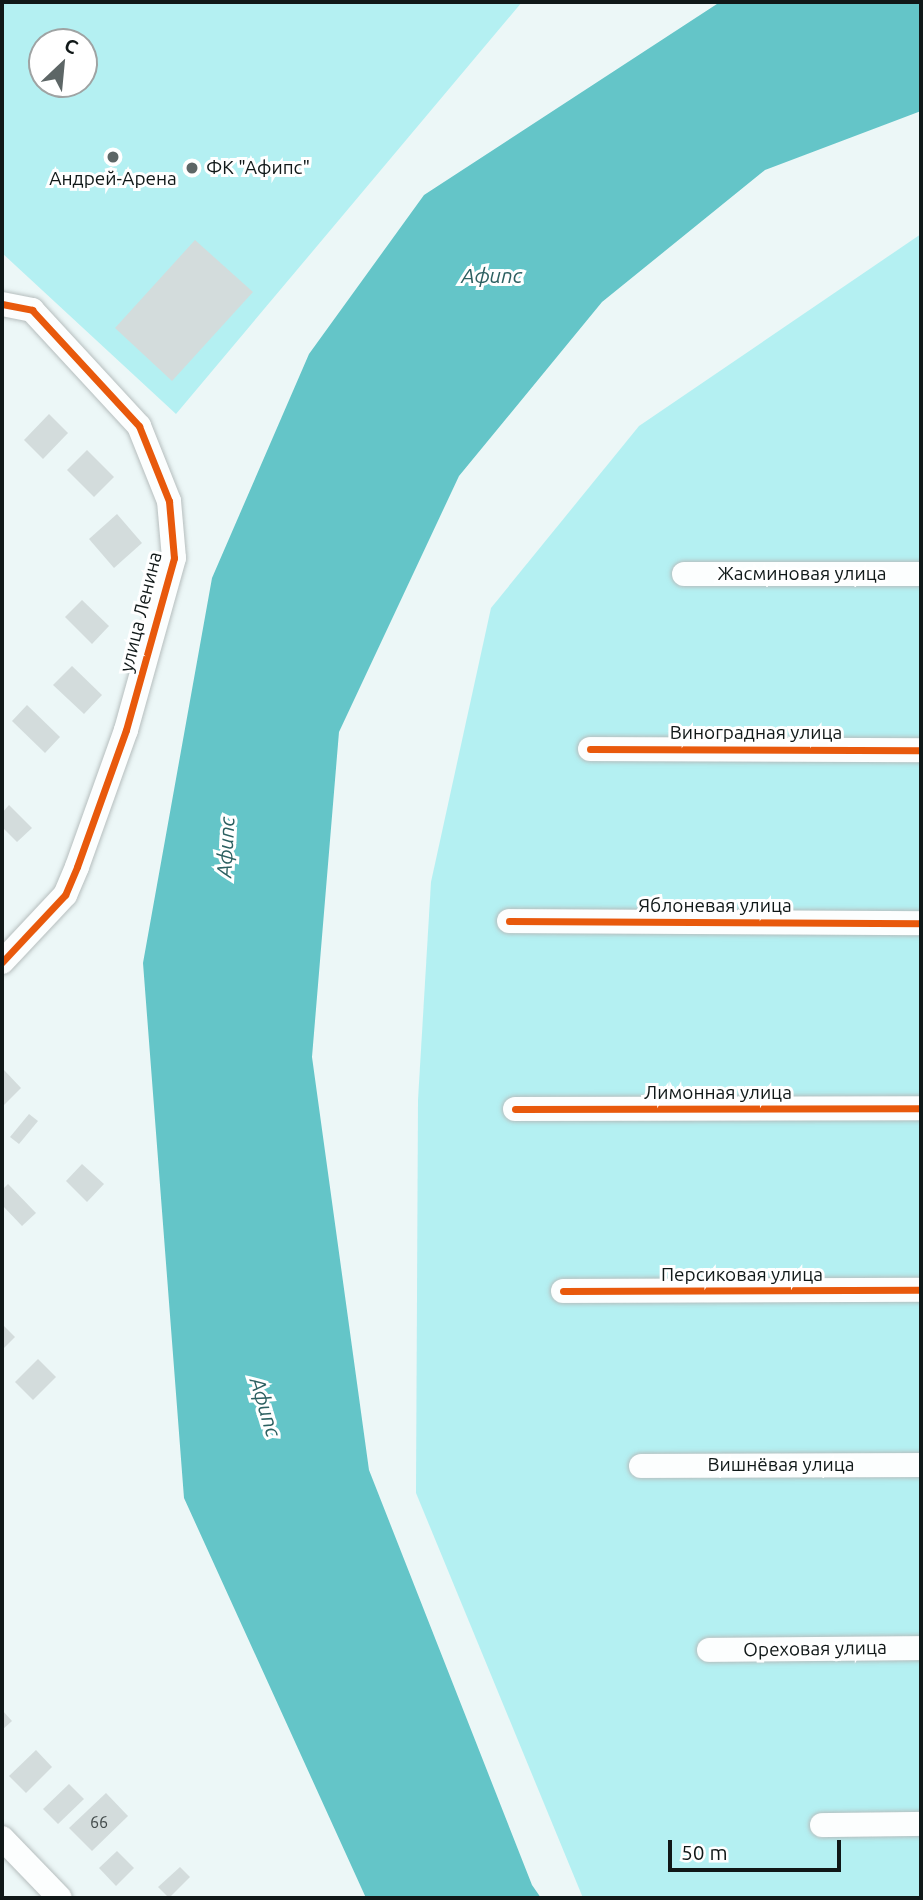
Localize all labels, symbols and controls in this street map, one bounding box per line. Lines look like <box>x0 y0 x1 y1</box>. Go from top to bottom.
north arrow <box>28 28 98 98</box>
text: С <box>61 33 82 58</box>
marker: Андрей-Арена <box>105 149 121 165</box>
place label: ФК "Афипс" <box>206 157 310 179</box>
marker: ФК "Афипс" <box>184 160 200 176</box>
place label: Андрей-Арена <box>49 168 177 190</box>
water label: Афипс <box>461 262 523 288</box>
street label: улица Ленина <box>115 549 167 675</box>
street label: Жасминовая улица <box>717 563 887 585</box>
street label: Виноградная улица <box>670 722 842 744</box>
water label: Афипс <box>211 816 239 878</box>
street label: Яблоневая улица <box>638 895 792 917</box>
street label: Лимонная улица <box>644 1082 792 1104</box>
street label: Персиковая улица <box>661 1264 823 1286</box>
water label: Афипс <box>245 1374 287 1440</box>
street label: Вишнёвая улица <box>707 1454 855 1476</box>
street label: Ореховая улица <box>743 1636 887 1662</box>
house number: 66 <box>90 1812 108 1832</box>
scale bar <box>671 1826 844 1870</box>
text: 50 m <box>681 1840 728 1864</box>

